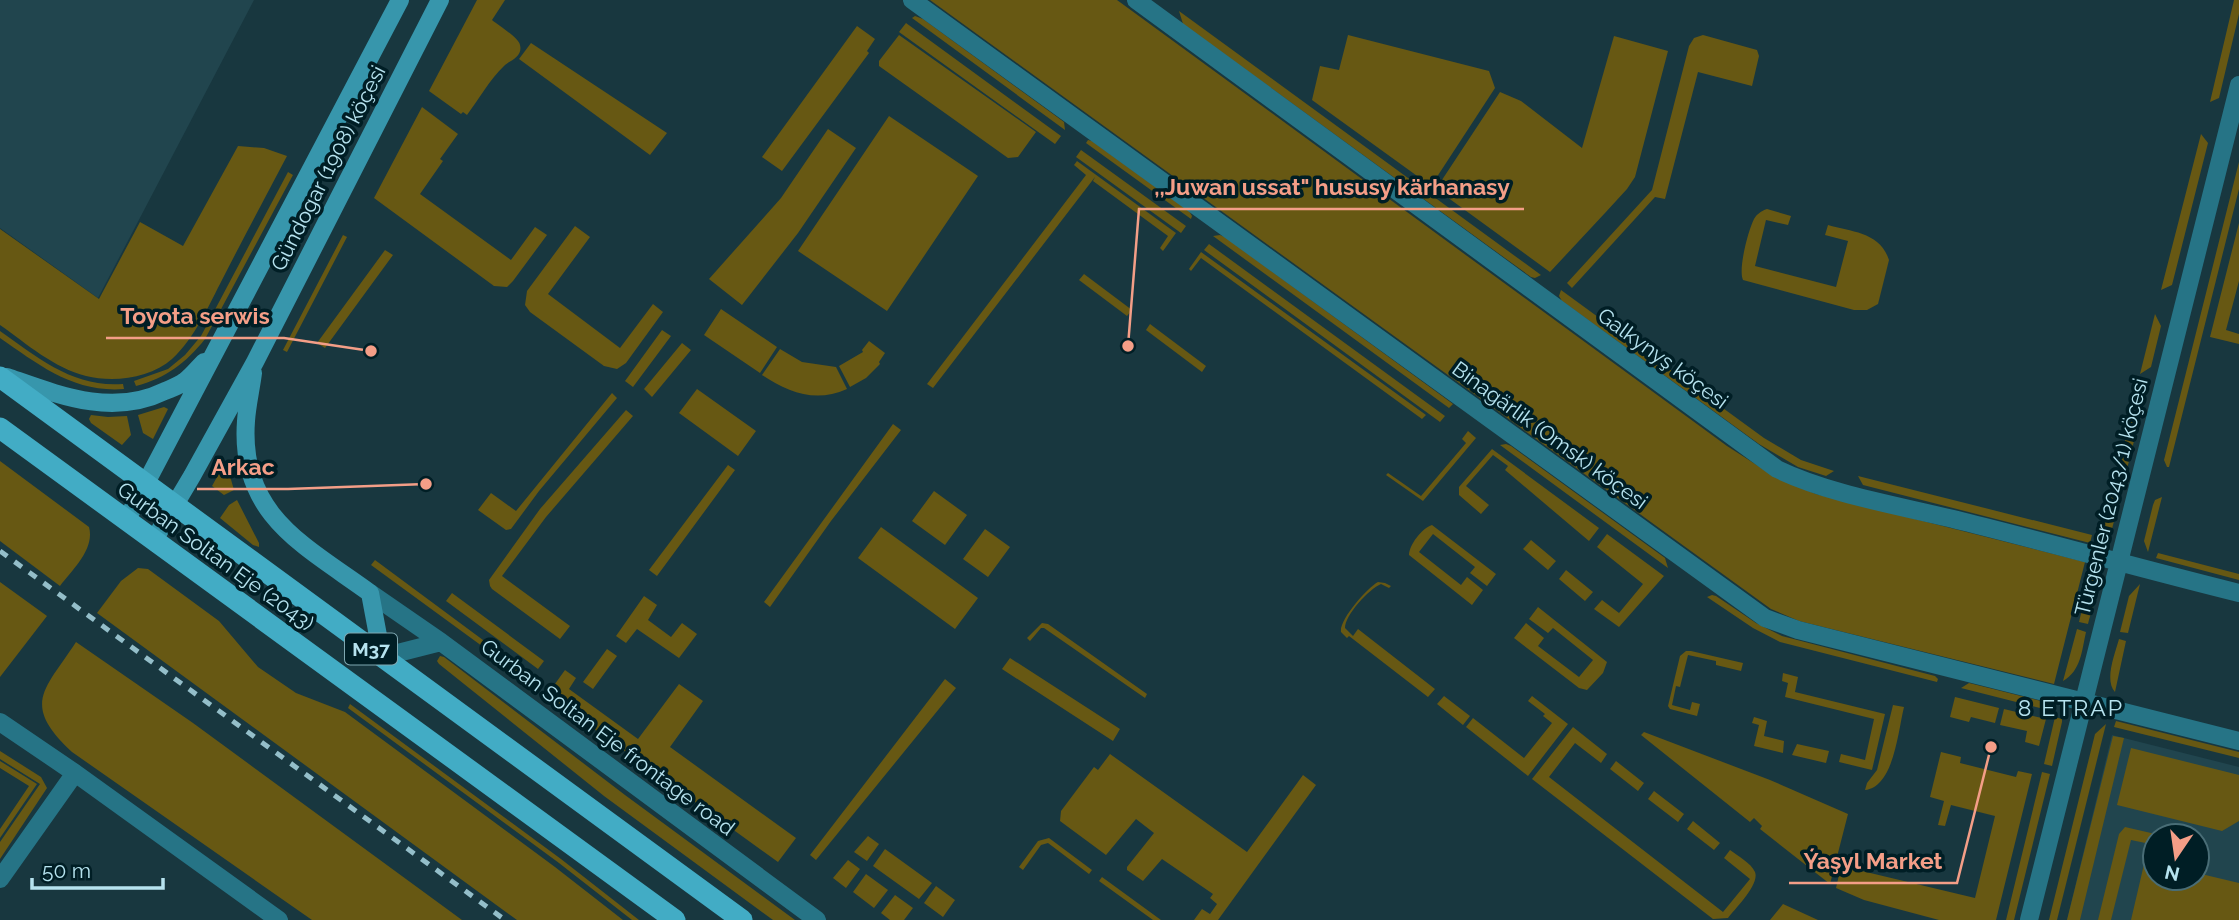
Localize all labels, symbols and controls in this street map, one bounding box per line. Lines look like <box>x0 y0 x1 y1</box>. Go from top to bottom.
street label: Gündogar (1908) köçesi <box>265 61 391 275</box>
callout: ,,Juwan ussat" hususy kärhanasy <box>1139 165 1524 209</box>
text: ,,Juwan ussat" hususy kärhanasy <box>1154 173 1510 200</box>
callout: Toyota serwis <box>106 294 284 338</box>
text: Toyota serwis <box>120 302 270 329</box>
street label: Galkynyş köçesi <box>1593 302 1733 414</box>
street label: Binagärlik (Omsk) köçesi <box>1448 356 1652 514</box>
street label: Türgenler (2043/1) köçesi <box>2069 375 2153 619</box>
callout: Arkac <box>197 445 288 489</box>
text: Arkac <box>211 453 275 480</box>
street label: Gurban Soltan Eje (2043) <box>113 476 319 636</box>
street label: Gurban Soltan Eje frontage road <box>476 633 740 841</box>
road number: M37 <box>345 634 397 664</box>
district label: 8 ETRAP <box>2018 694 2124 721</box>
north arrow <box>2141 822 2211 892</box>
callout: Ýaşyl Market <box>1789 839 1957 883</box>
scale bar <box>32 846 163 890</box>
text: Ýaşyl Market <box>1804 847 1943 874</box>
text: 50 m <box>42 858 91 883</box>
text: N <box>2163 861 2182 886</box>

